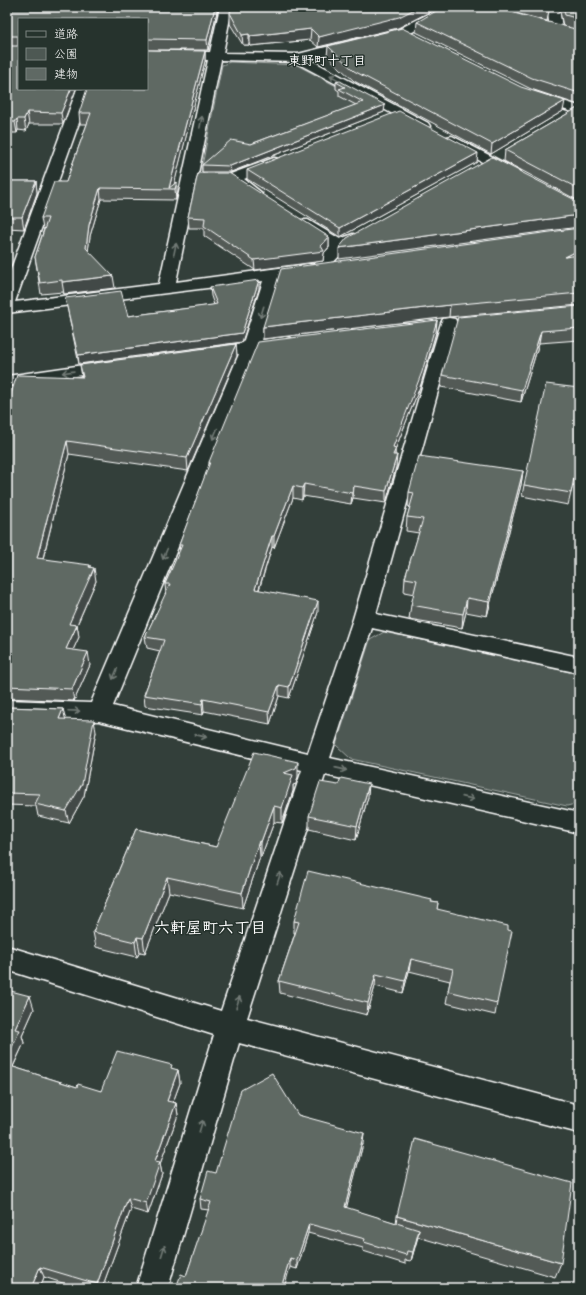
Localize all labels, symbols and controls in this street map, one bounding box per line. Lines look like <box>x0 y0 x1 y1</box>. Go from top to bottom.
legend <box>18 18 148 90</box>
text: 道路 <box>54 26 78 43</box>
text: 公園 <box>54 46 78 63</box>
district label: 東野町十丁目 <box>288 52 366 70</box>
text: 建物 <box>54 66 78 83</box>
one-way arrow <box>329 74 341 82</box>
one-way arrow <box>198 115 206 128</box>
one-way arrow <box>172 243 180 256</box>
one-way arrow <box>258 306 265 319</box>
one-way arrow <box>62 368 75 376</box>
one-way arrow <box>210 427 218 439</box>
one-way arrow <box>160 547 168 559</box>
one-way arrow <box>111 667 118 679</box>
one-way arrow <box>67 707 80 715</box>
one-way arrow <box>194 733 207 741</box>
one-way arrow <box>334 766 347 774</box>
one-way arrow <box>461 795 474 803</box>
one-way arrow <box>276 873 284 885</box>
district label: 六軒屋町六丁目 <box>154 917 266 939</box>
one-way arrow <box>235 996 243 1008</box>
one-way arrow <box>198 1120 205 1133</box>
one-way arrow <box>160 1244 167 1257</box>

